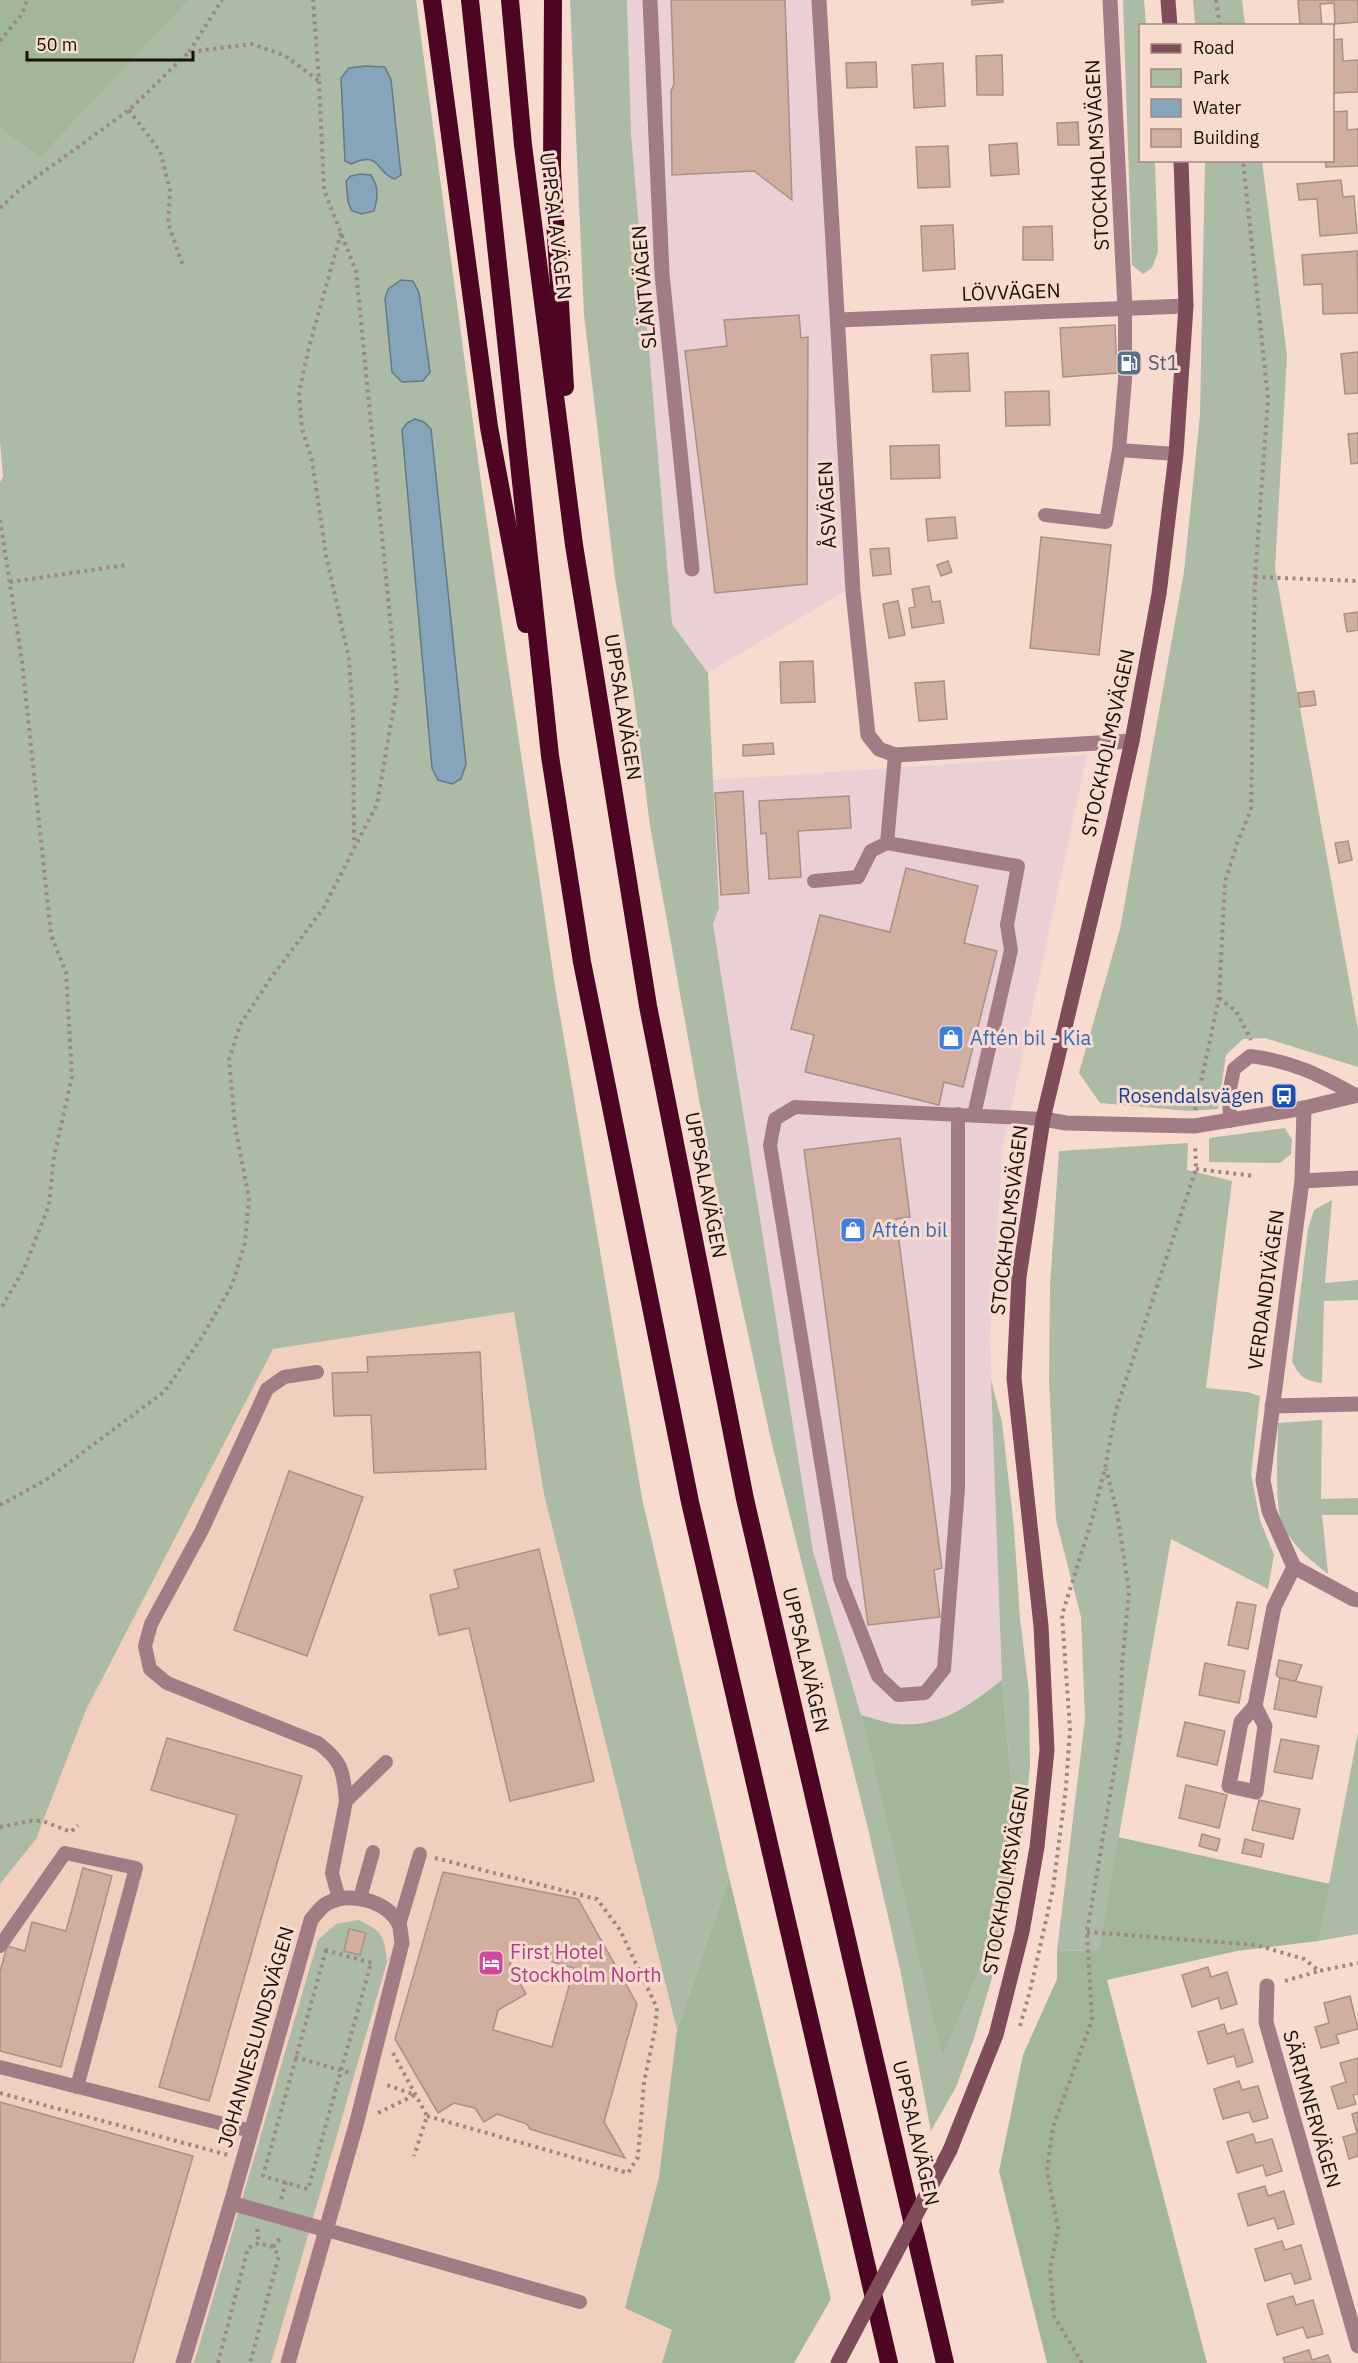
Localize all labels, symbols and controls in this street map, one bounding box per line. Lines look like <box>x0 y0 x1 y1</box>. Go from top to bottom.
scale bar <box>27 24 194 62</box>
legend <box>1139 24 1334 162</box>
text: 50 m <box>36 33 78 56</box>
text: Road <box>1193 36 1234 59</box>
street label: STOCKHOLMSVÄGEN <box>1078 59 1115 251</box>
text: Park <box>1193 66 1230 89</box>
text: Water <box>1193 96 1242 119</box>
text: Building <box>1193 126 1260 149</box>
street label: UPPSALAVÄGEN <box>534 151 579 301</box>
street label: SLÄNTVÄGEN <box>625 224 662 350</box>
street label: LÖVVÄGEN <box>961 276 1061 307</box>
fuel station icon: St1 <box>1114 348 1144 378</box>
place label: St1 <box>1148 349 1179 376</box>
street label: ÅSVÄGEN <box>811 460 842 550</box>
street label: UPPSALAVÄGEN <box>599 632 648 782</box>
street label: STOCKHOLMSVÄGEN <box>1074 646 1141 839</box>
shop icon: Aftén bil - Kia <box>936 1023 966 1053</box>
place label: Aftén bil - Kia <box>970 1024 1091 1051</box>
bus stop icon: Rosendalsvägen <box>1269 1081 1299 1111</box>
place label: Rosendalsvägen <box>1118 1082 1264 1109</box>
street label: UPPSALAVÄGEN <box>679 1110 734 1260</box>
street label: STOCKHOLMSVÄGEN <box>983 1123 1034 1317</box>
street label: VERDANDIVÄGEN <box>1241 1208 1290 1372</box>
shop icon: Aftén bil <box>838 1215 868 1245</box>
place label: Aftén bil <box>872 1216 947 1243</box>
street label: UPPSALAVÄGEN <box>777 1585 836 1735</box>
street label: STOCKHOLMSVÄGEN <box>976 1783 1035 1977</box>
street label: JOHANNESLUNDSVÄGEN <box>211 1923 300 2150</box>
place label: First Hotel Stockholm North <box>510 1938 662 1988</box>
hotel icon: First Hotel Stockholm North <box>476 1948 506 1978</box>
street label: SÄRIMNERVÄGEN <box>1277 2027 1348 2191</box>
street label: UPPSALAVÄGEN <box>887 2058 946 2208</box>

